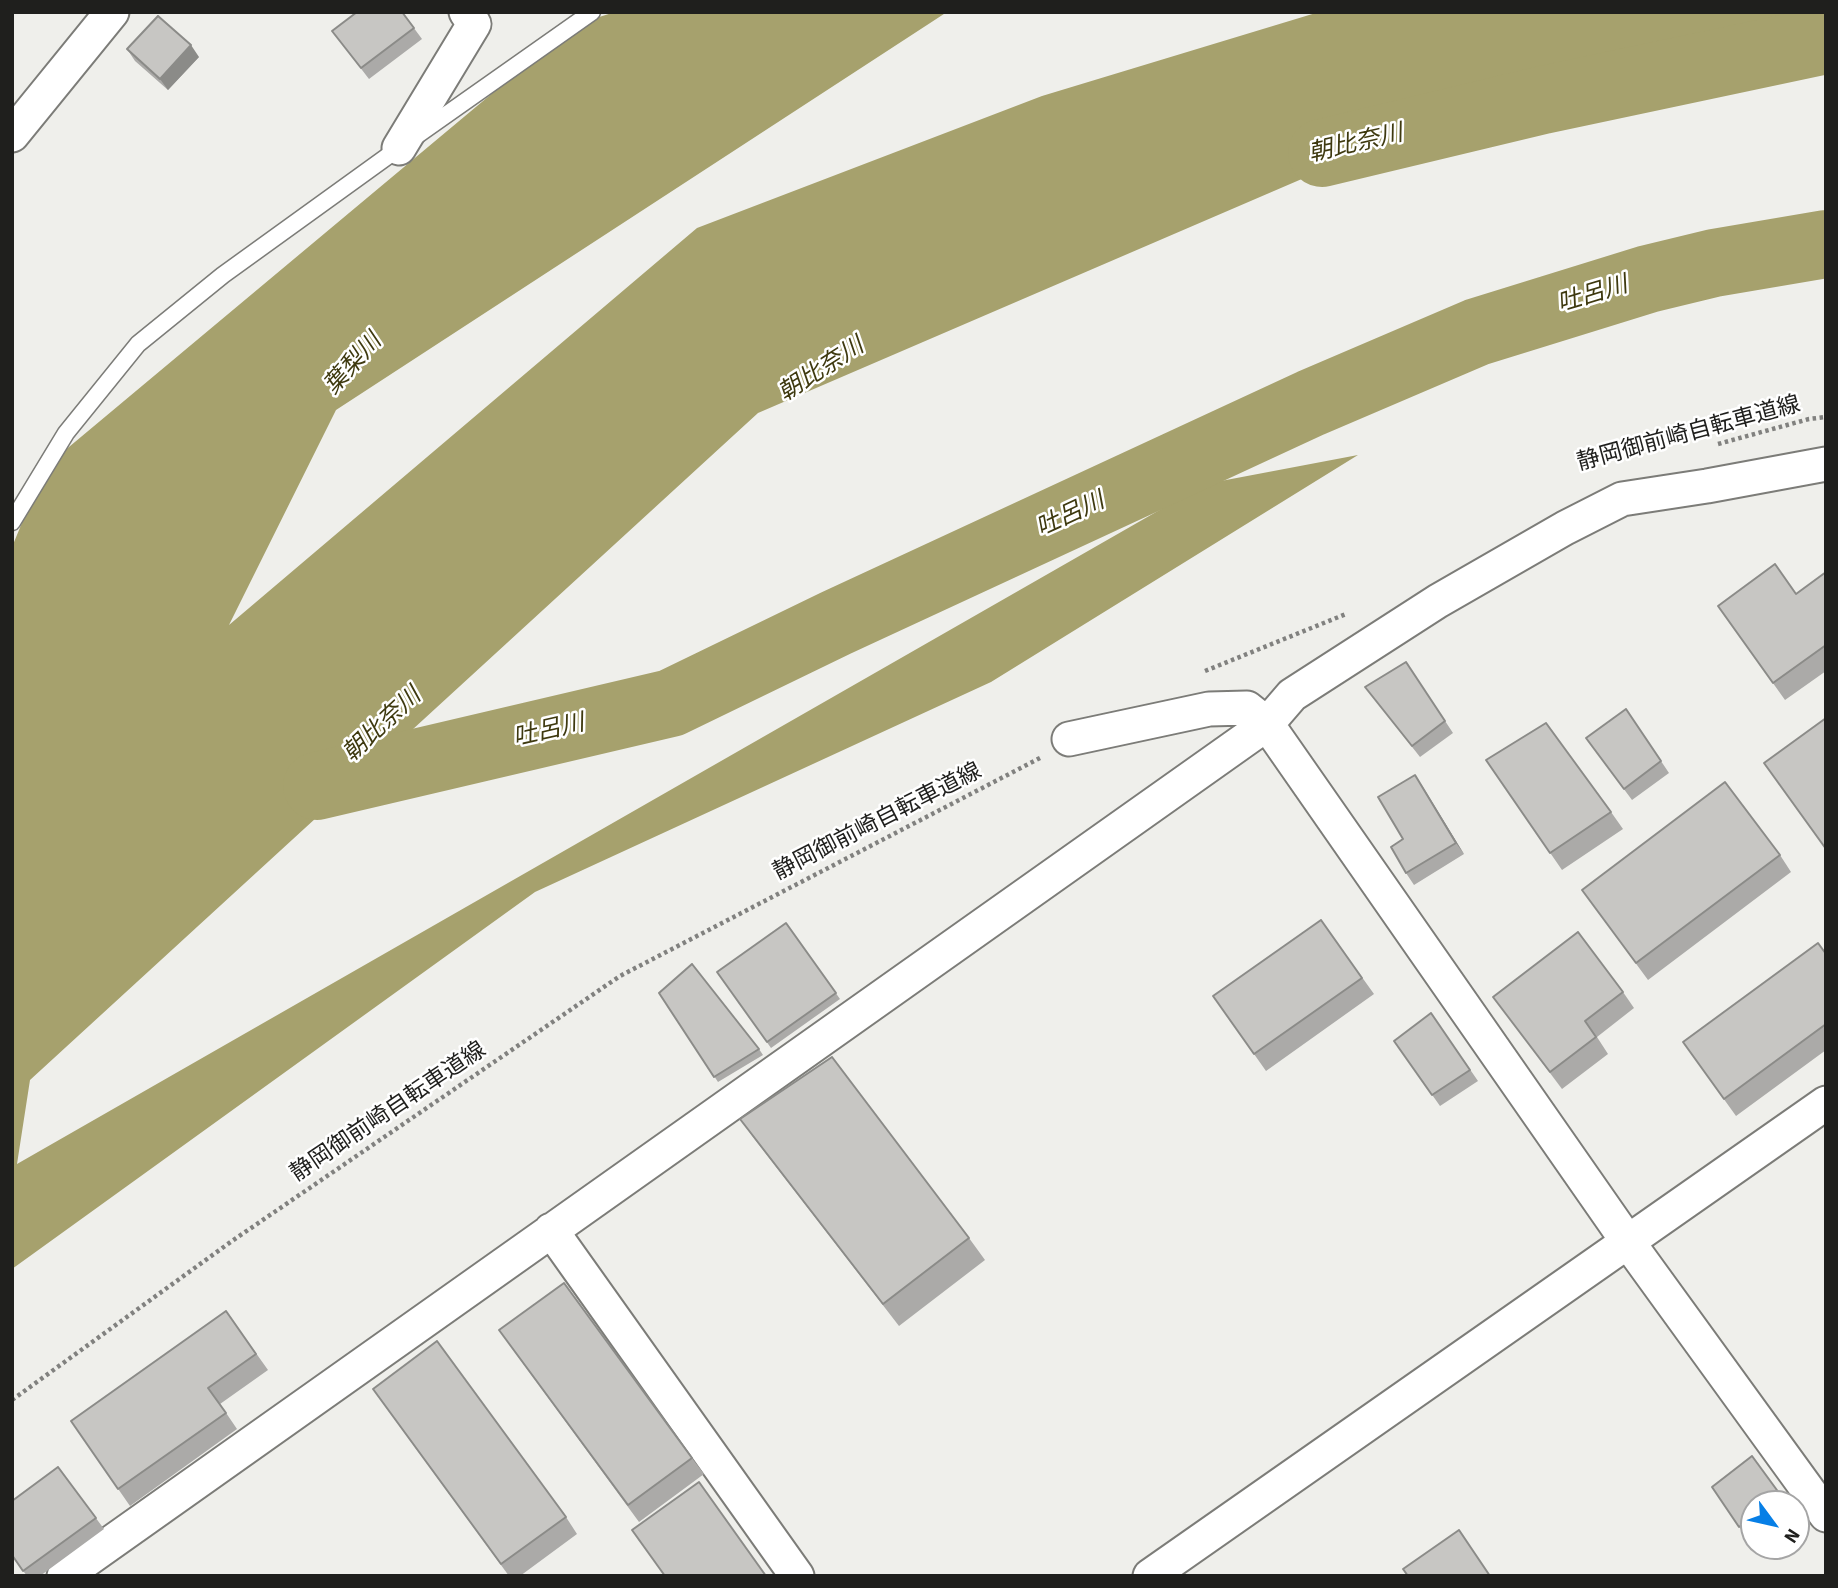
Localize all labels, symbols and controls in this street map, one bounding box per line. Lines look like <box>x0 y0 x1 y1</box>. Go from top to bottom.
water label: 朝比奈川 <box>1306 120 1406 170</box>
water label: 吐呂川 <box>1554 272 1632 320</box>
water label: 葉梨川 <box>319 329 389 401</box>
water label: 朝比奈川 <box>774 333 870 409</box>
street label: 静岡御前崎自転車道線 <box>1574 392 1804 478</box>
water label: 吐呂川 <box>1032 488 1110 544</box>
water label: 朝比奈川 <box>338 683 428 769</box>
water label: 吐呂川 <box>511 710 587 754</box>
street label: 静岡御前崎自転車道線 <box>769 758 987 888</box>
street label: 静岡御前崎自転車道線 <box>286 1037 492 1189</box>
north arrow <box>1740 1490 1810 1560</box>
text: N <box>1777 1523 1806 1548</box>

